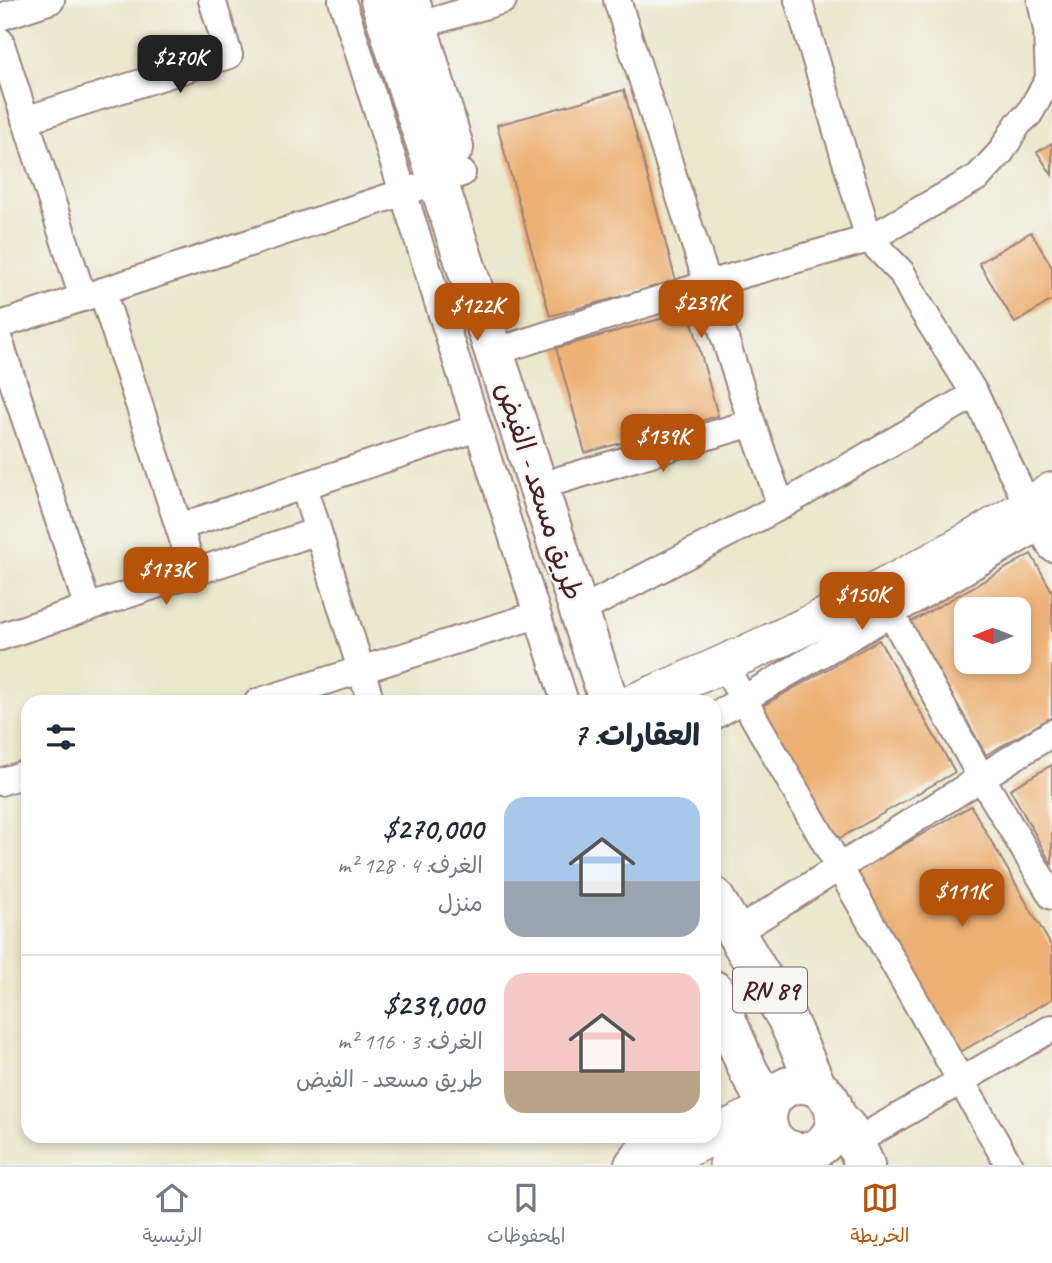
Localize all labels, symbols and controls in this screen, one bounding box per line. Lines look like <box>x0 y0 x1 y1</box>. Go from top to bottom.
pin: $270K <box>131 36 229 95</box>
text: $270K <box>154 43 207 72</box>
pin: $239K <box>652 280 750 340</box>
pin: $122K <box>428 284 526 343</box>
text: $239K <box>675 288 727 317</box>
text: $122K <box>450 291 504 320</box>
street label: طريق مسعد - الفيض <box>488 377 592 605</box>
pin: $139K <box>614 414 712 474</box>
text: $139K <box>637 422 689 451</box>
pin: $173K <box>117 548 215 607</box>
text: $173K <box>140 555 193 584</box>
pin: $150K <box>813 572 911 632</box>
text: $150K <box>836 580 888 609</box>
north arrow <box>954 597 1031 674</box>
map controls <box>954 597 1031 674</box>
text: العقارات: 7 <box>573 716 700 754</box>
icon: filters <box>42 718 80 756</box>
text: $270,000 <box>383 810 483 848</box>
icon: home <box>560 825 644 909</box>
text: الغرف: 4 · 128 m² <box>337 851 483 880</box>
pin: $111K <box>913 870 1011 929</box>
text: $111K <box>935 877 989 906</box>
text: منزل <box>438 889 483 918</box>
road number: RN 89 <box>733 967 807 1012</box>
text: $239,000 <box>383 986 483 1024</box>
icon: home <box>560 1001 644 1085</box>
text: الغرف: 3 · 116 m² <box>337 1027 483 1056</box>
text: طريق مسعد - الفيض <box>296 1065 483 1094</box>
tab: الرئيسية <box>142 1179 202 1252</box>
tab: المحفوظات <box>487 1179 565 1252</box>
tab: الخريطة <box>850 1179 910 1252</box>

